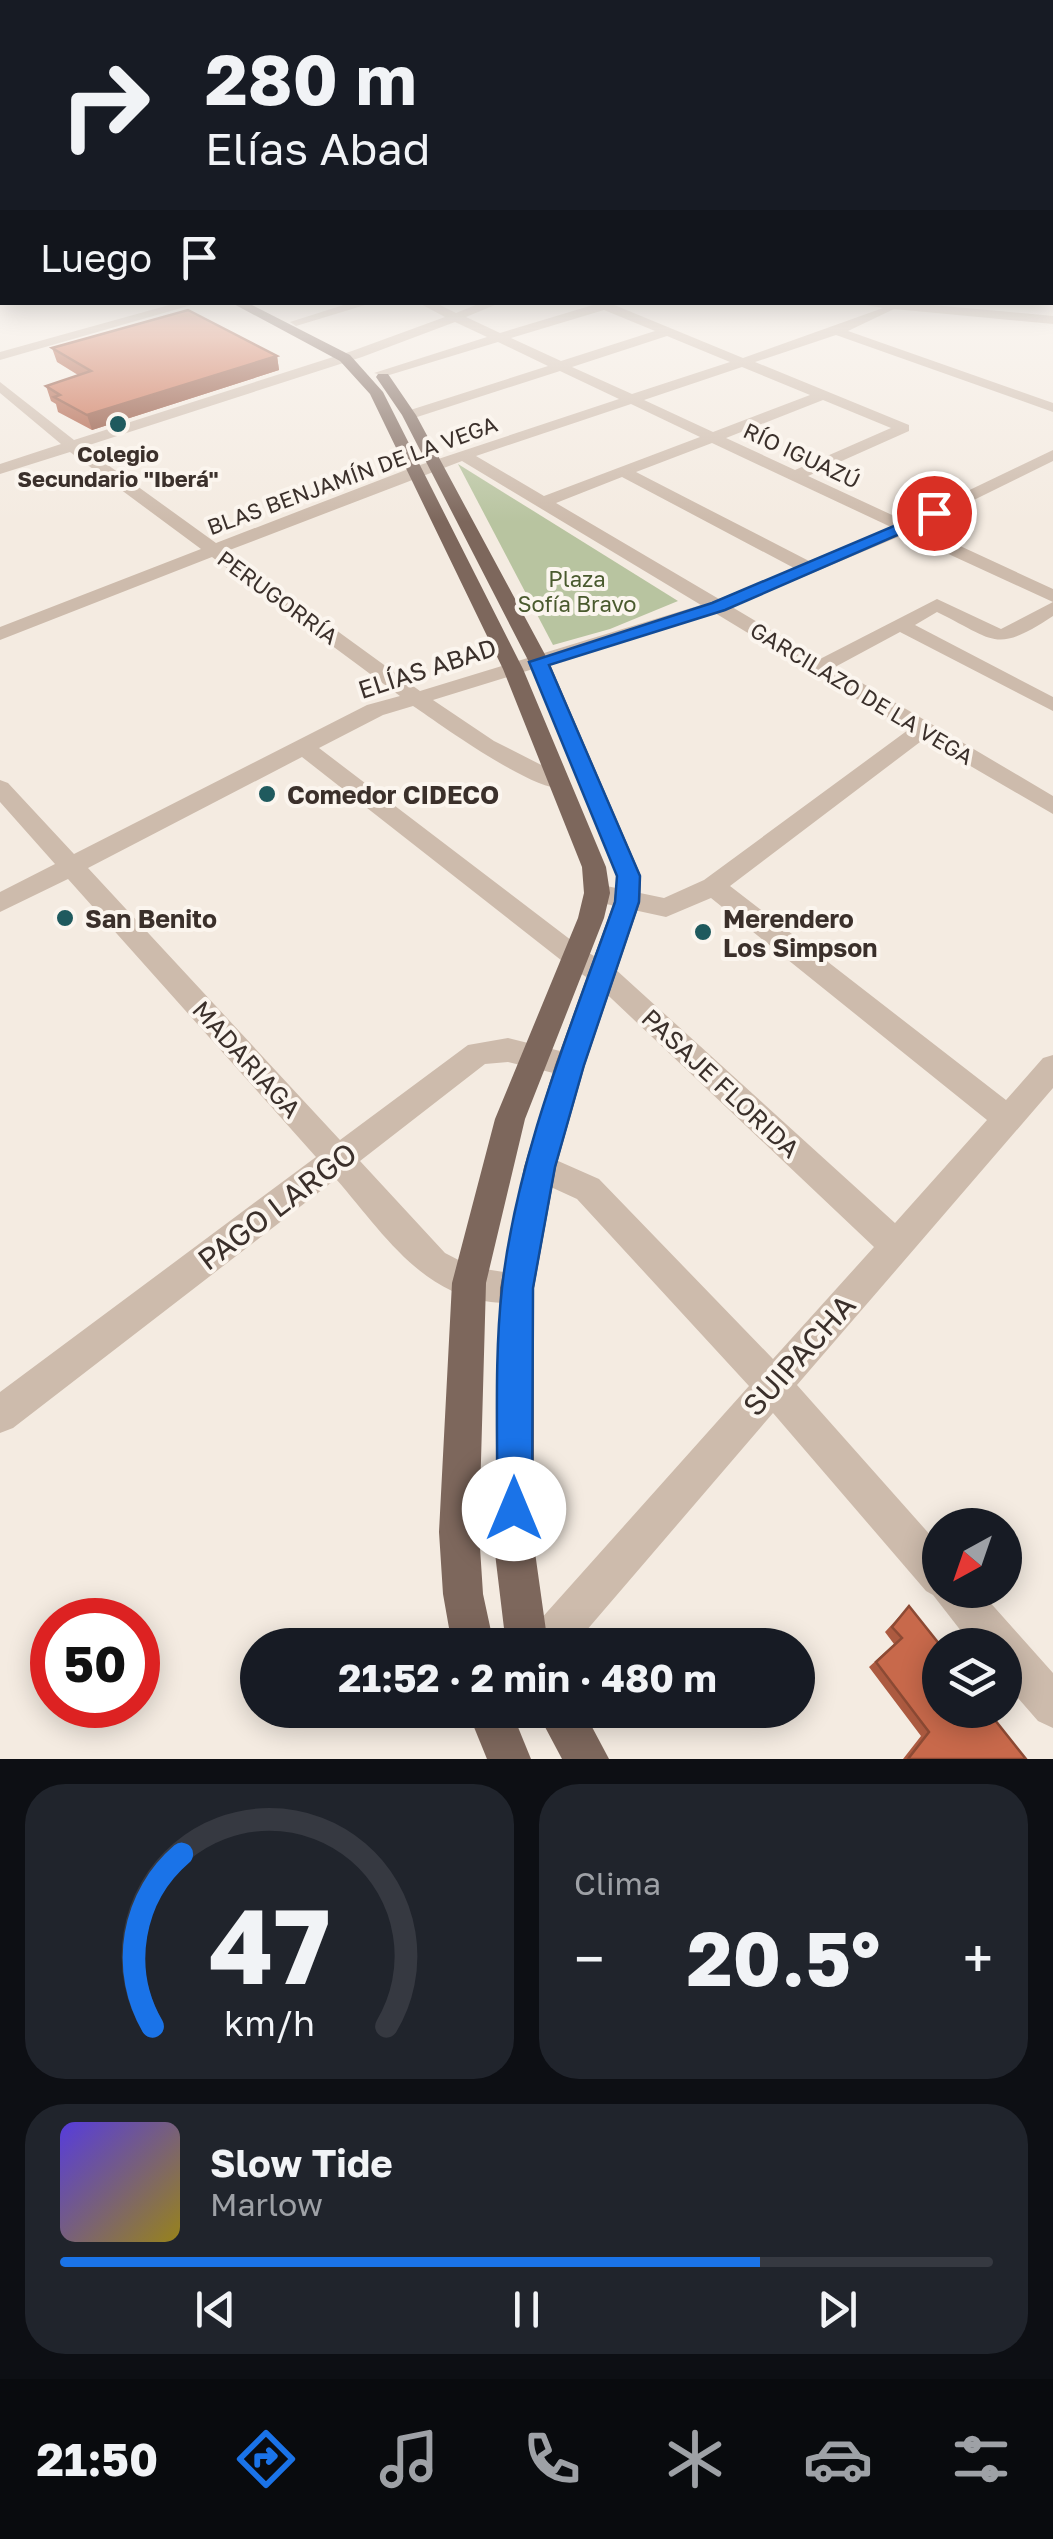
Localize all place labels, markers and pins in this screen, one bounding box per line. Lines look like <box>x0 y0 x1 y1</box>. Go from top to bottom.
marker: Colegio Secundario "Iberá" <box>107 413 129 435</box>
place label: Colegio Secundario "Iberá" <box>17 440 219 492</box>
pin <box>892 471 977 556</box>
place label: Comedor CIDECO <box>287 779 499 810</box>
marker: Comedor CIDECO <box>256 783 278 805</box>
place label: San Benito <box>85 903 217 934</box>
place label: Merendero Los Simpson <box>723 903 877 963</box>
marker: San Benito <box>54 907 76 929</box>
marker: Merendero Los Simpson <box>692 921 714 943</box>

